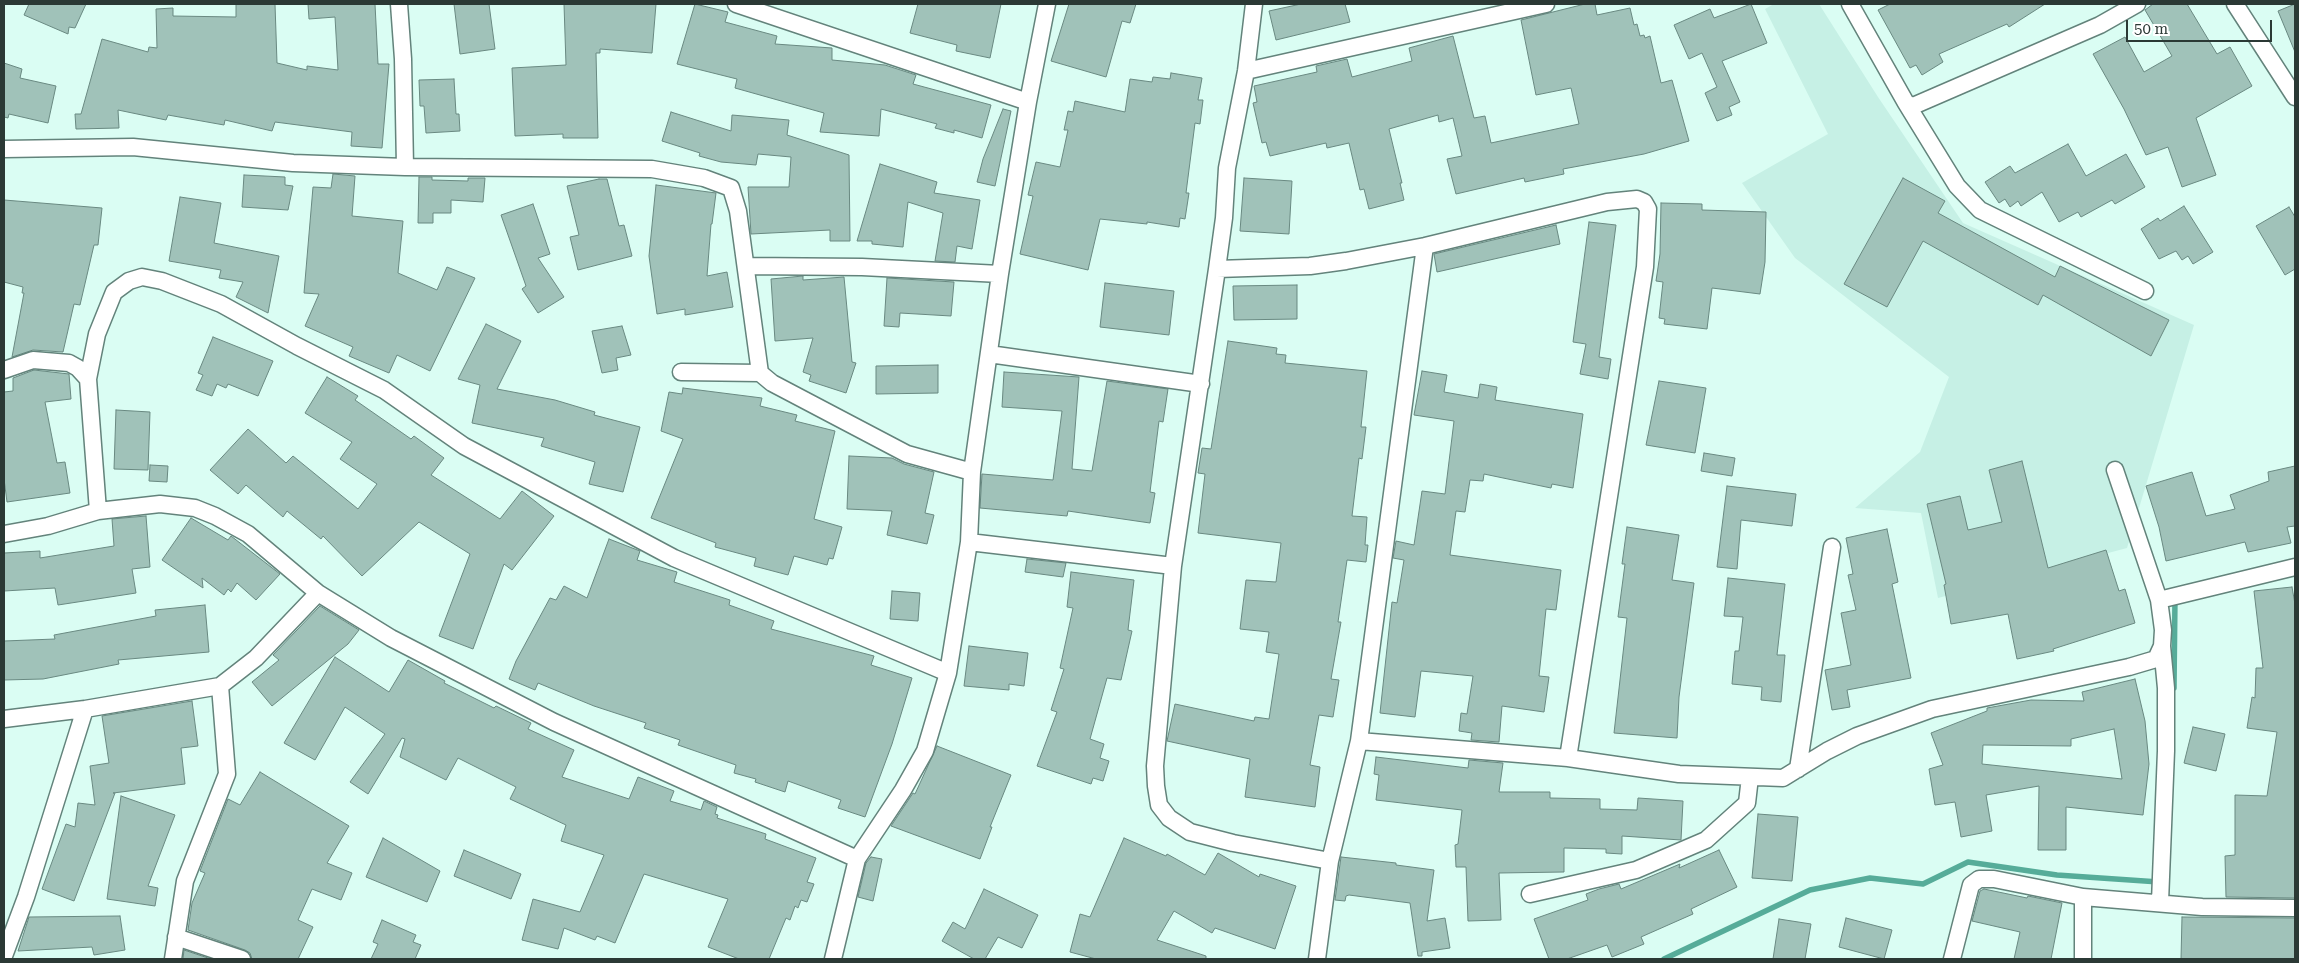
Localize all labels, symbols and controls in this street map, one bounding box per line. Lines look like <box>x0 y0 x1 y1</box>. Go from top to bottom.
scale bar <box>2129 10 2275 42</box>
text: 50 m <box>2134 20 2168 38</box>

